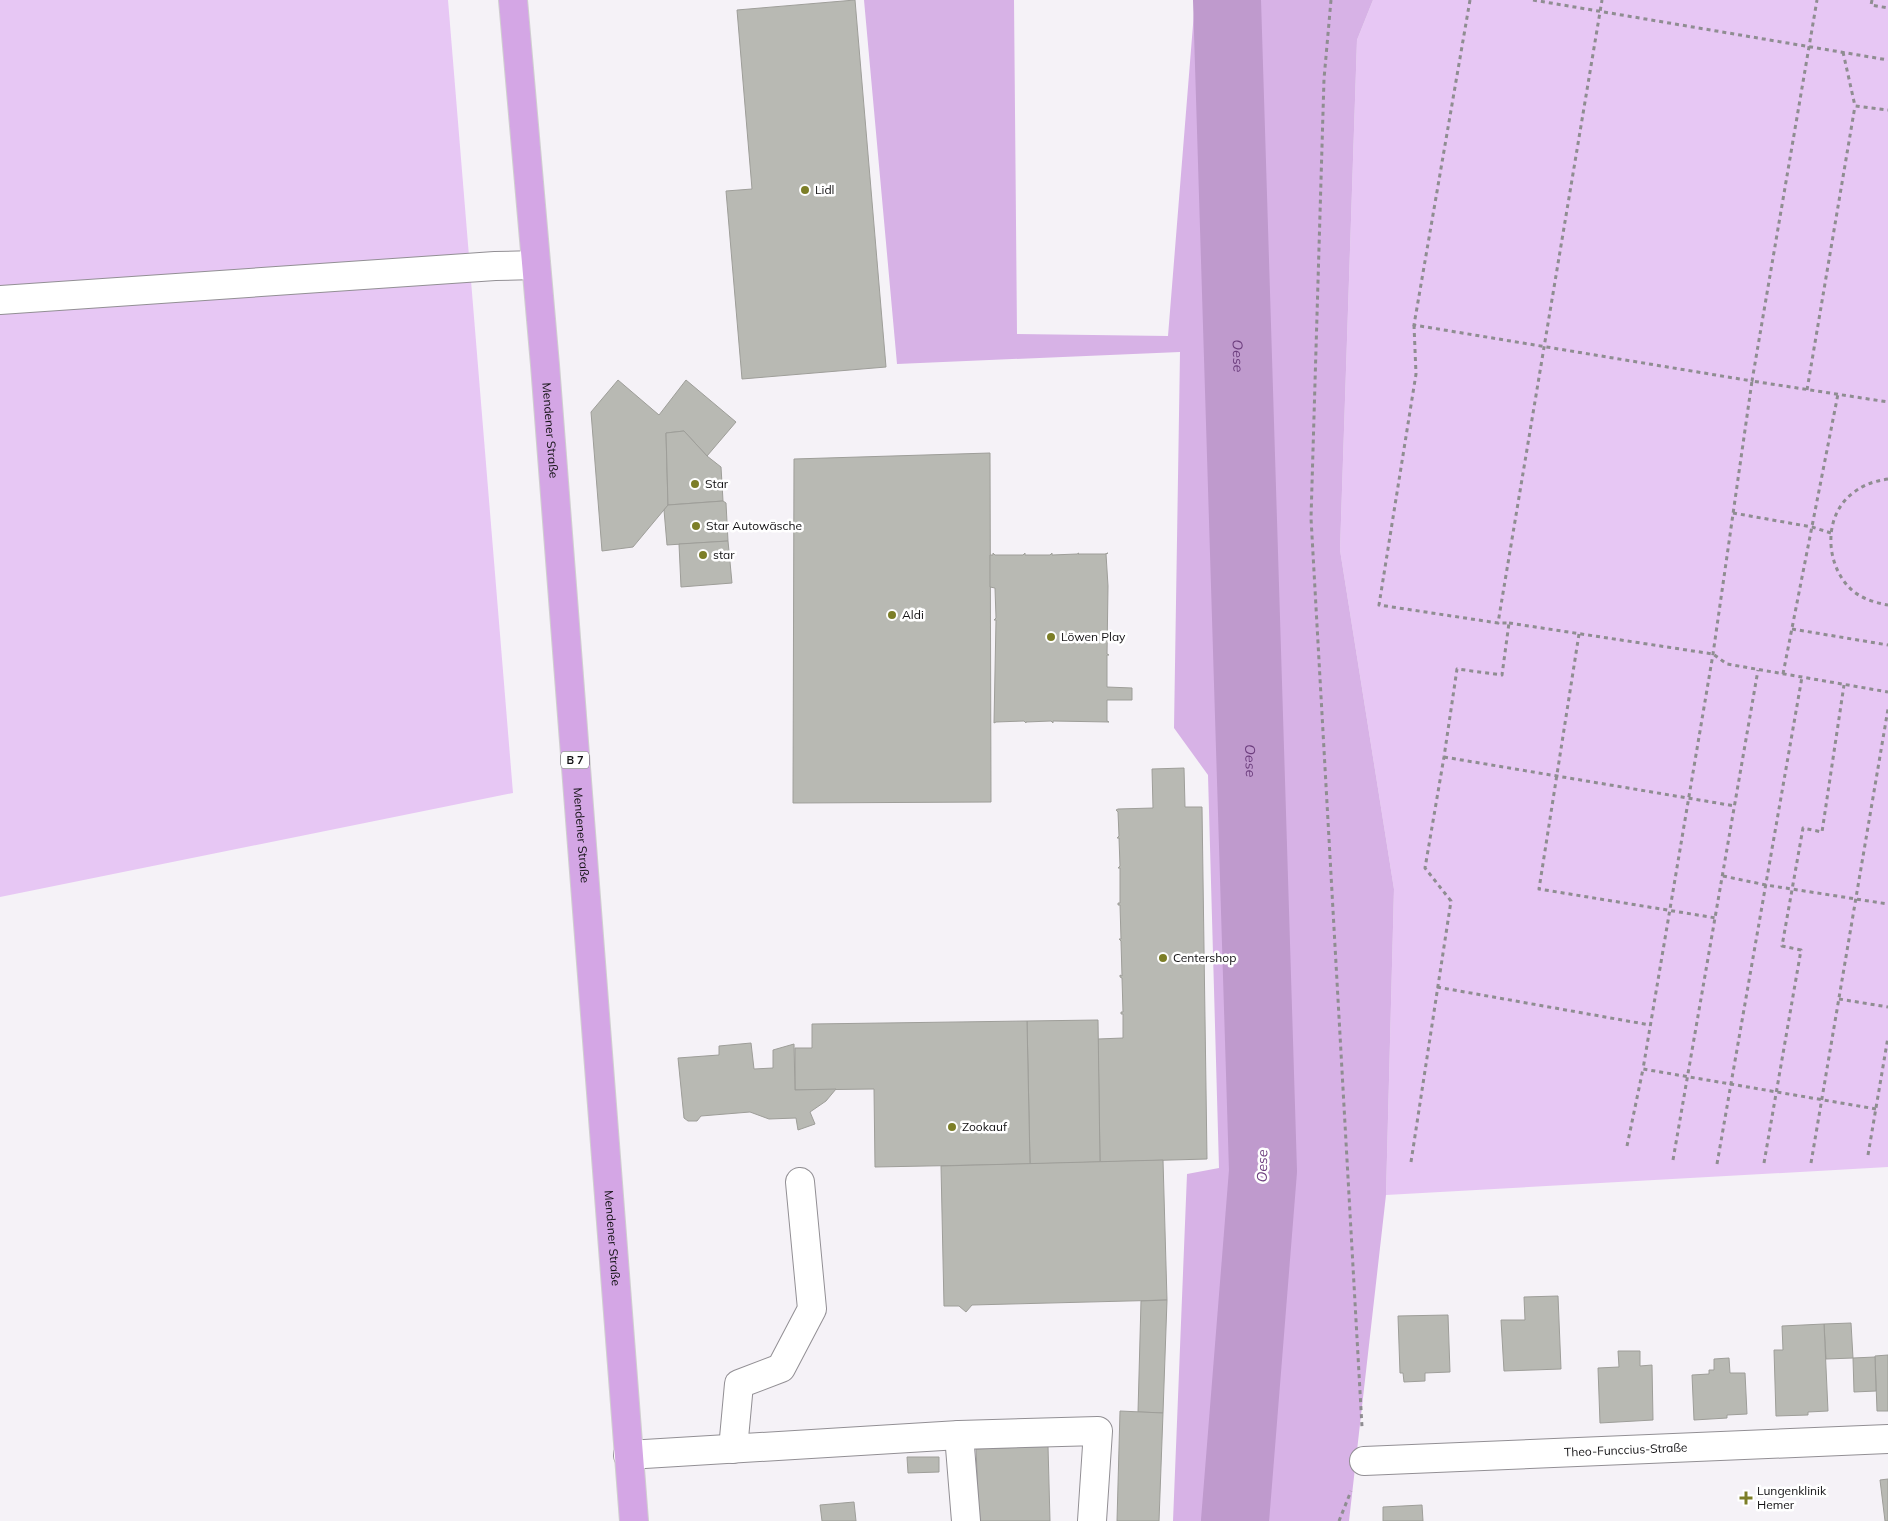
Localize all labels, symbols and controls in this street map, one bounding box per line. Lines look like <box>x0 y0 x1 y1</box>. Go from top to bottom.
place label: Lidl <box>815 182 834 197</box>
marker: Lidl <box>799 184 811 196</box>
water label: Oese <box>1228 339 1247 373</box>
street label: Mendener Straße <box>539 382 562 479</box>
place label: Star <box>705 476 729 491</box>
marker: Star <box>689 478 701 490</box>
place label: Star Autowäsche <box>706 518 802 533</box>
marker: Star Autowäsche <box>690 520 702 532</box>
place label: star <box>713 547 735 562</box>
marker: star <box>697 549 709 561</box>
place label: Aldi <box>902 607 924 622</box>
marker: Aldi <box>886 609 898 621</box>
place label: Löwen Play <box>1061 629 1126 644</box>
marker: Löwen Play <box>1045 631 1057 643</box>
water label: Oese <box>1241 744 1260 778</box>
road number: B 7 <box>561 752 589 768</box>
street label: Mendener Straße <box>571 787 593 884</box>
place label: Centershop <box>1173 950 1236 965</box>
marker: Centershop <box>1157 952 1169 964</box>
place label: Zookauf <box>962 1119 1008 1134</box>
marker: Zookauf <box>946 1121 958 1133</box>
water label: Oese <box>1253 1149 1271 1183</box>
street label: Mendener Straße <box>602 1190 624 1286</box>
street label: Theo-Funccius-Straße <box>1564 1439 1688 1460</box>
place label: Lungenklinik Hemer <box>1757 1483 1827 1512</box>
marker: Lungenklinik Hemer <box>1739 1491 1753 1505</box>

